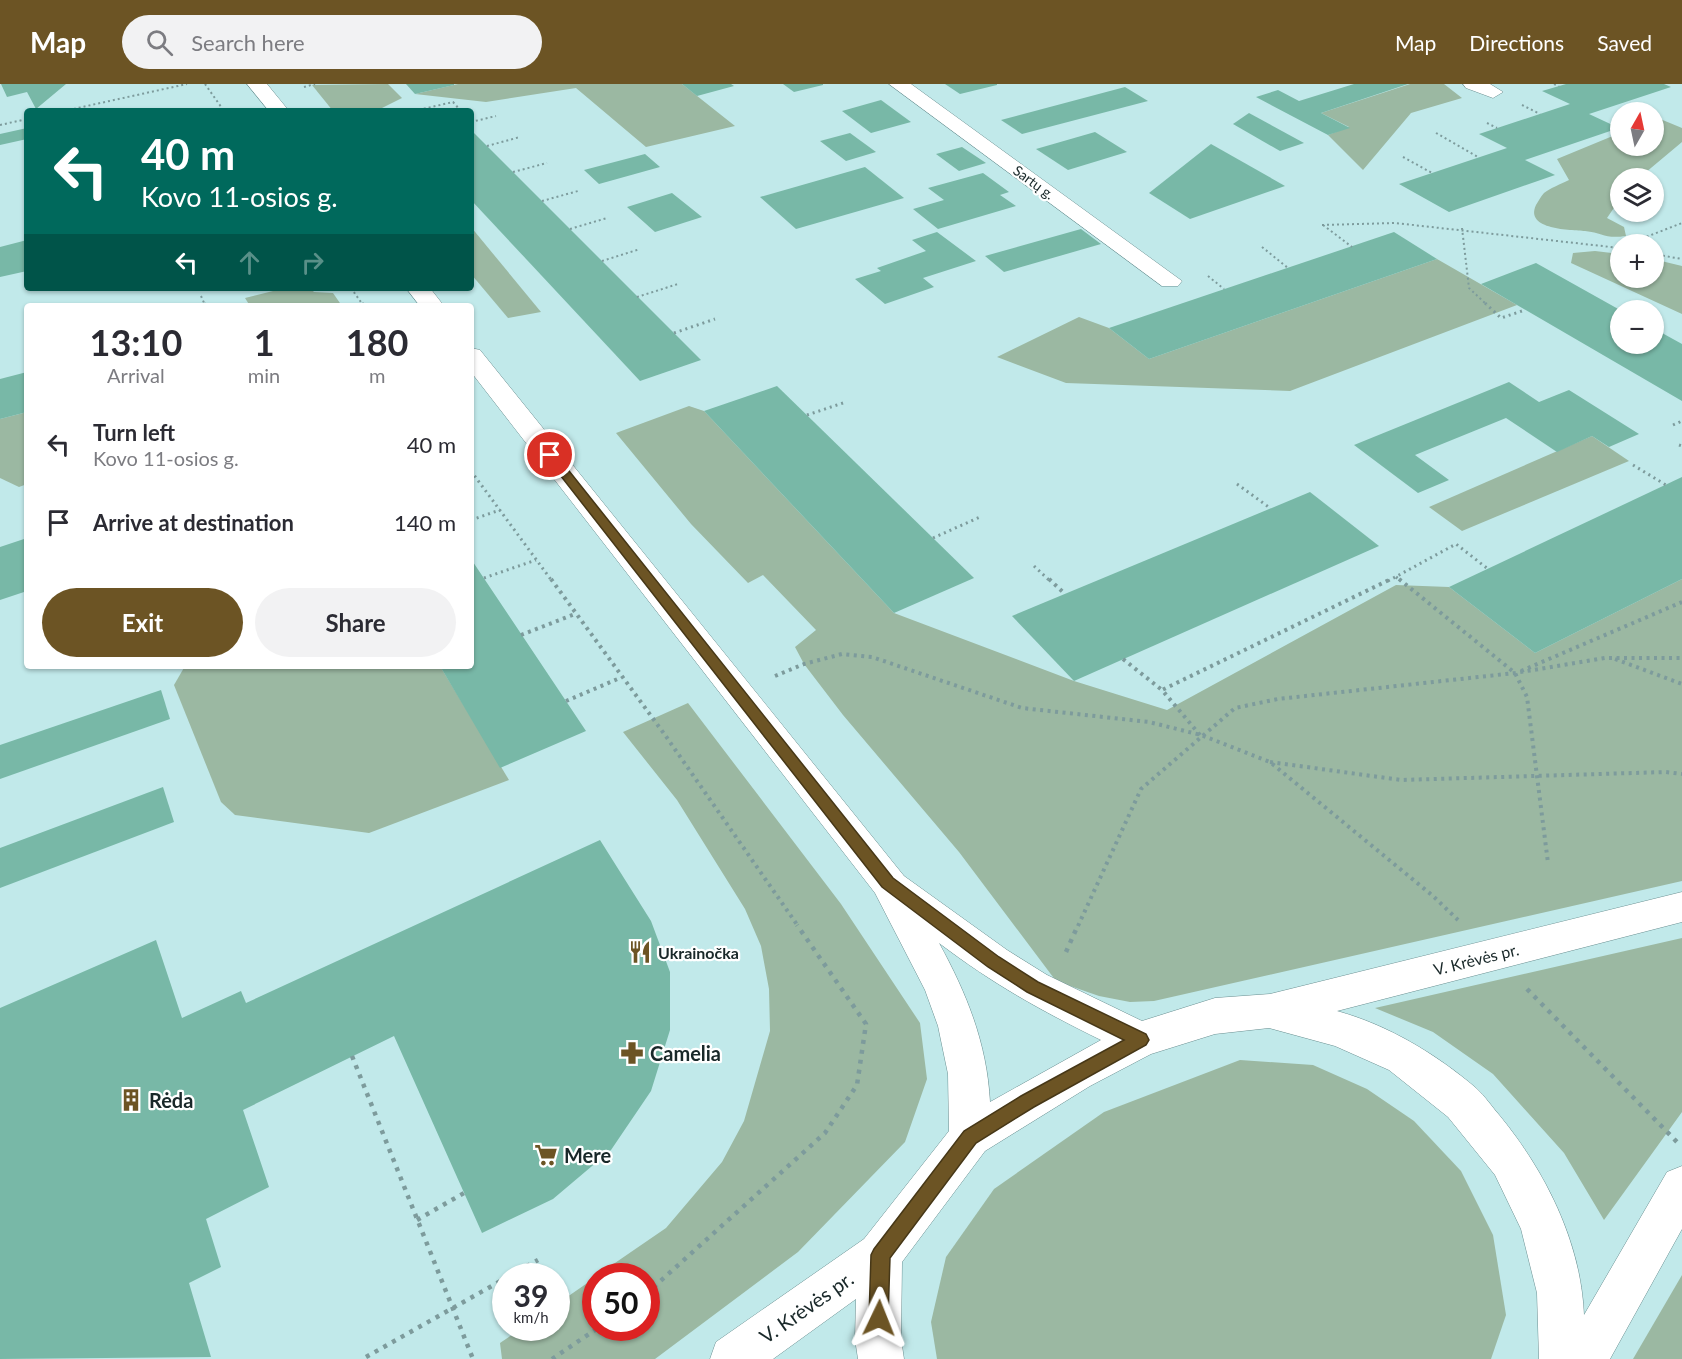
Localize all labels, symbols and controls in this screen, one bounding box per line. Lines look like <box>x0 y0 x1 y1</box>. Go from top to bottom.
search box <box>122 15 542 69</box>
text: Map <box>30 25 86 59</box>
icon: search <box>143 26 176 59</box>
text: Search here <box>191 29 305 56</box>
text: Map <box>1395 30 1436 55</box>
text: Directions <box>1469 30 1564 55</box>
text: Saved <box>1597 30 1652 55</box>
north arrow <box>1610 102 1664 156</box>
map controls <box>1610 102 1664 354</box>
text: 40 m <box>141 129 235 179</box>
icon: left <box>42 132 120 210</box>
street label: Sartų g. <box>1010 161 1058 203</box>
button: layers <box>1610 168 1664 222</box>
text: Kovo 11-osios g. <box>141 180 338 213</box>
button: + <box>1610 234 1664 288</box>
icon: left <box>170 246 203 279</box>
icon: ahead <box>233 246 266 279</box>
icon: right <box>296 246 329 279</box>
button: − <box>1610 300 1664 354</box>
text: 13:10 <box>90 320 182 364</box>
text: 1 <box>254 320 275 364</box>
text: 180 <box>346 320 408 364</box>
text: Arrival <box>107 363 165 387</box>
text: min <box>248 363 280 387</box>
text: m <box>369 363 385 387</box>
text: Turn left <box>93 419 175 446</box>
icon: left <box>42 428 75 461</box>
pin <box>524 429 575 480</box>
text: 40 m <box>407 431 456 458</box>
icon: arrive <box>533 438 566 471</box>
text: Kovo 11-osios g. <box>93 446 239 470</box>
icon: arrive <box>42 506 75 539</box>
text: Arrive at destination <box>93 509 294 536</box>
text: 140 m <box>394 509 456 536</box>
button: Exit <box>42 588 243 657</box>
button: Share <box>255 588 456 657</box>
restaurant icon: Ukrainočka <box>627 939 653 965</box>
street label: V. Krėvės pr. <box>1431 939 1521 979</box>
place label: Ukrainočka <box>658 943 739 962</box>
pharmacy icon: Camelia <box>619 1040 645 1066</box>
place label: Camelia <box>650 1041 721 1065</box>
building icon: Rėda <box>118 1087 144 1113</box>
place label: Rėda <box>149 1088 193 1112</box>
supermarket icon: Mere <box>533 1142 559 1168</box>
place label: Mere <box>564 1143 611 1167</box>
speed limit sign: 50 <box>582 1263 660 1341</box>
street label: V. Krėvės pr. <box>754 1266 858 1348</box>
text: 39 <box>514 1277 548 1313</box>
position arrow <box>847 1286 911 1350</box>
text: km/h <box>513 1308 549 1326</box>

